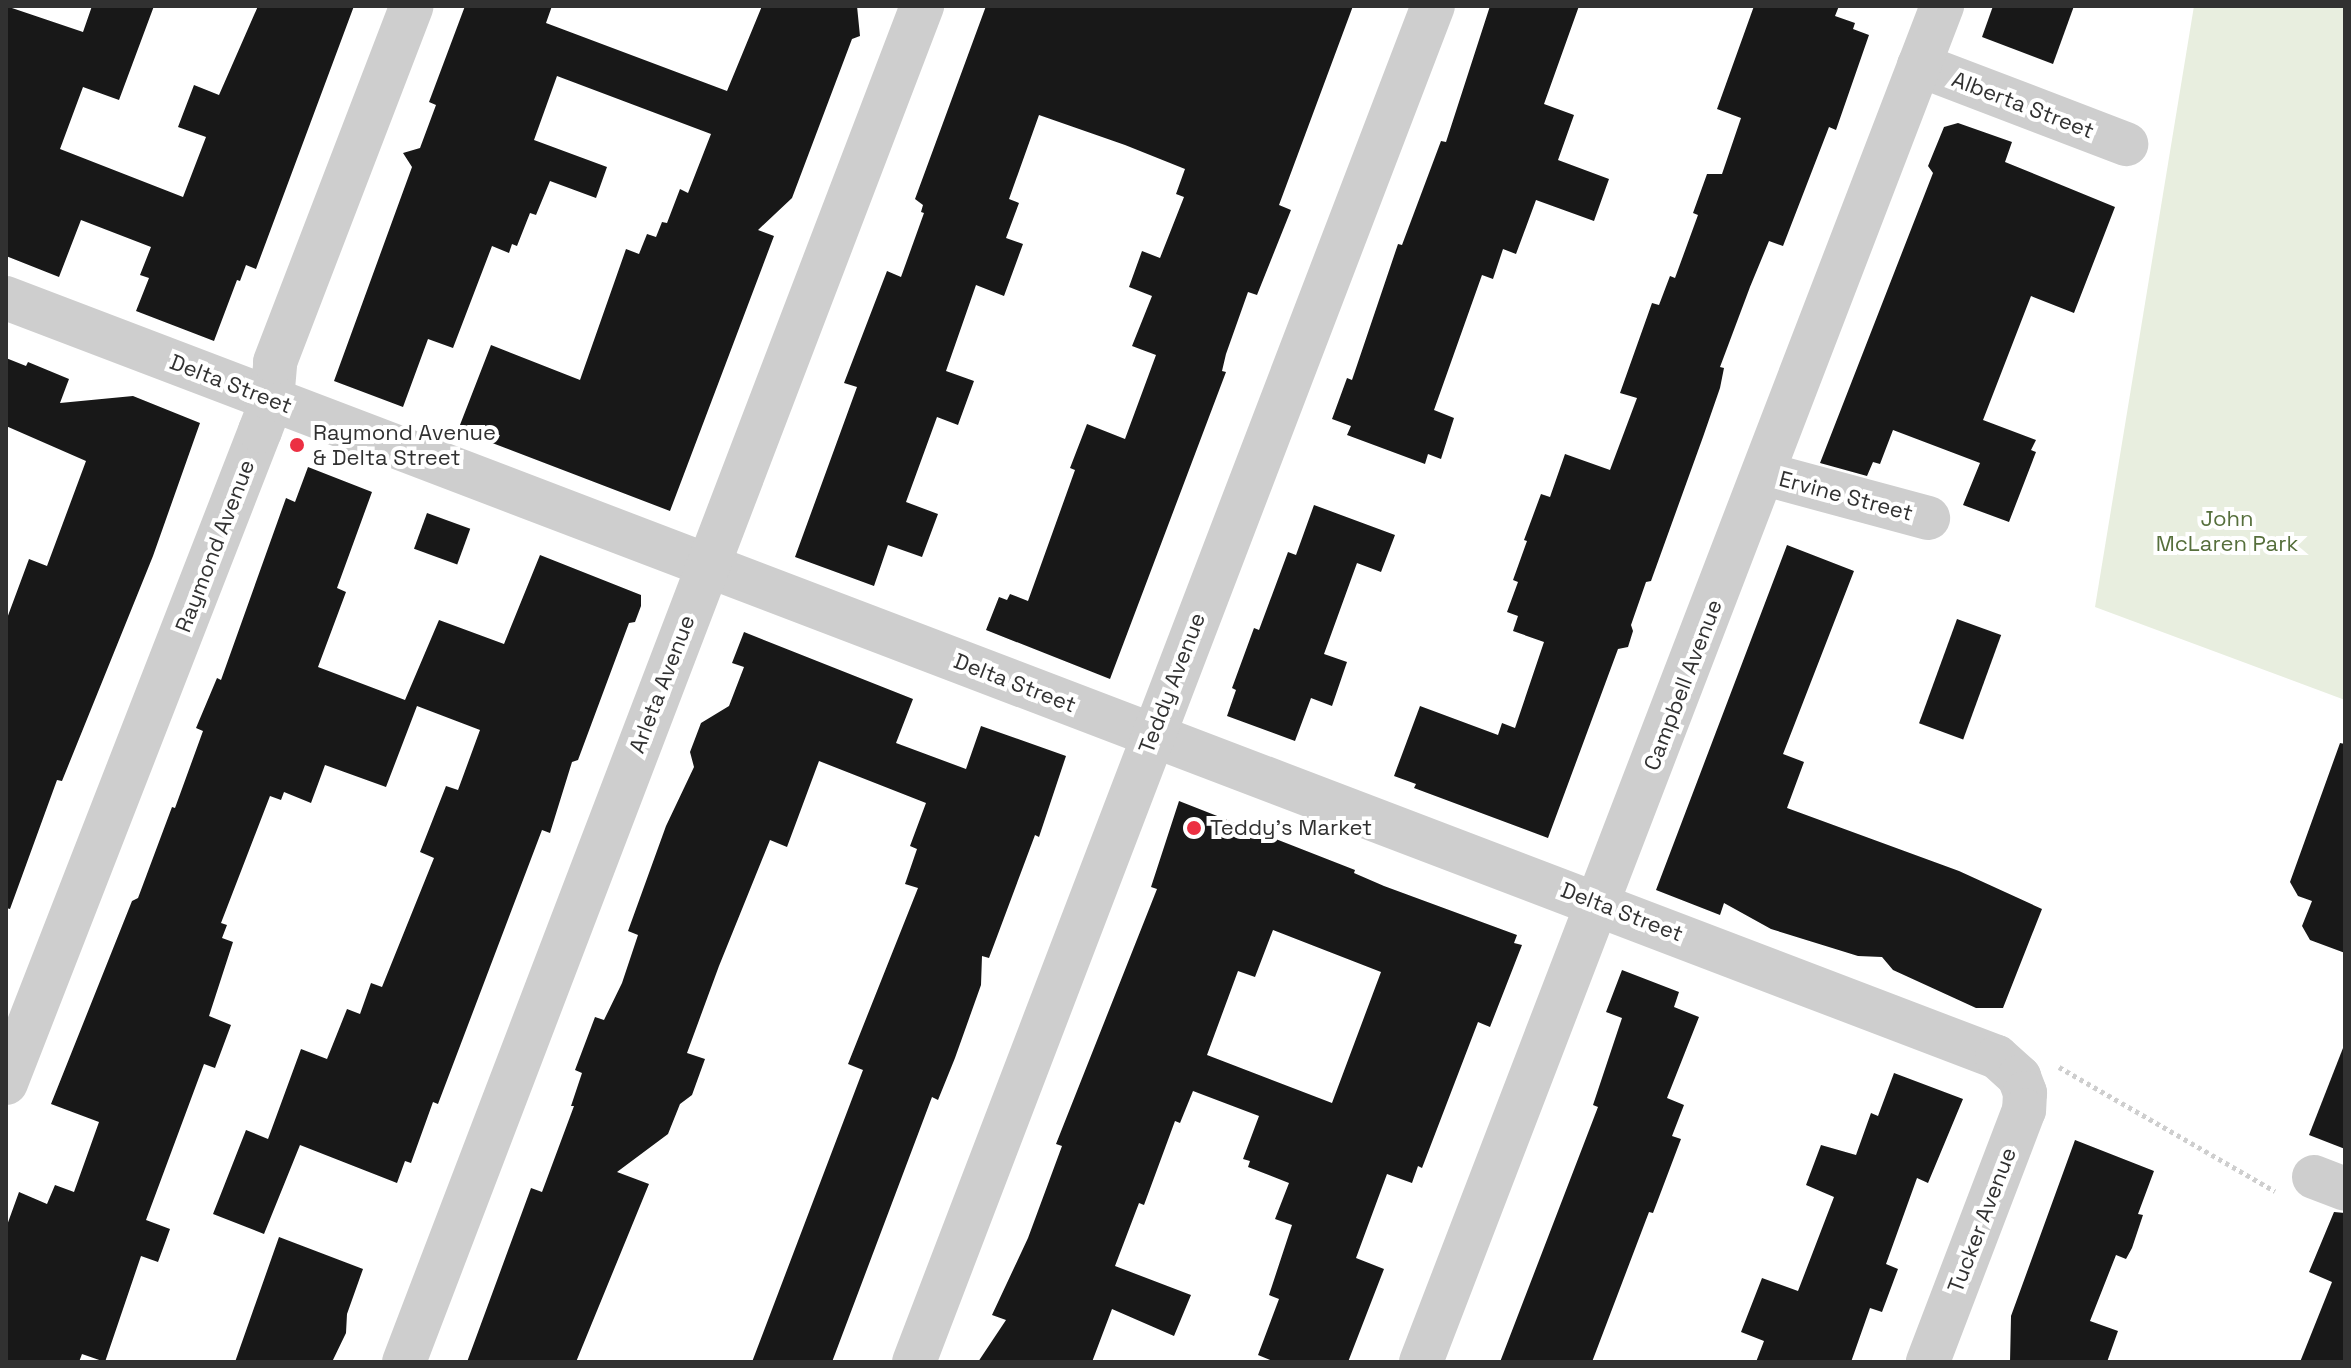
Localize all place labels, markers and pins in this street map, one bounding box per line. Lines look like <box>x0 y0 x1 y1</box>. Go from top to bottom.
place label: Raymond Avenue & Delta Street <box>313 419 496 470</box>
marker: Raymond Avenue & Delta Street <box>288 436 306 454</box>
place label: Teddy's Market <box>1210 815 1372 841</box>
marker: Teddy's Market <box>1185 819 1203 837</box>

